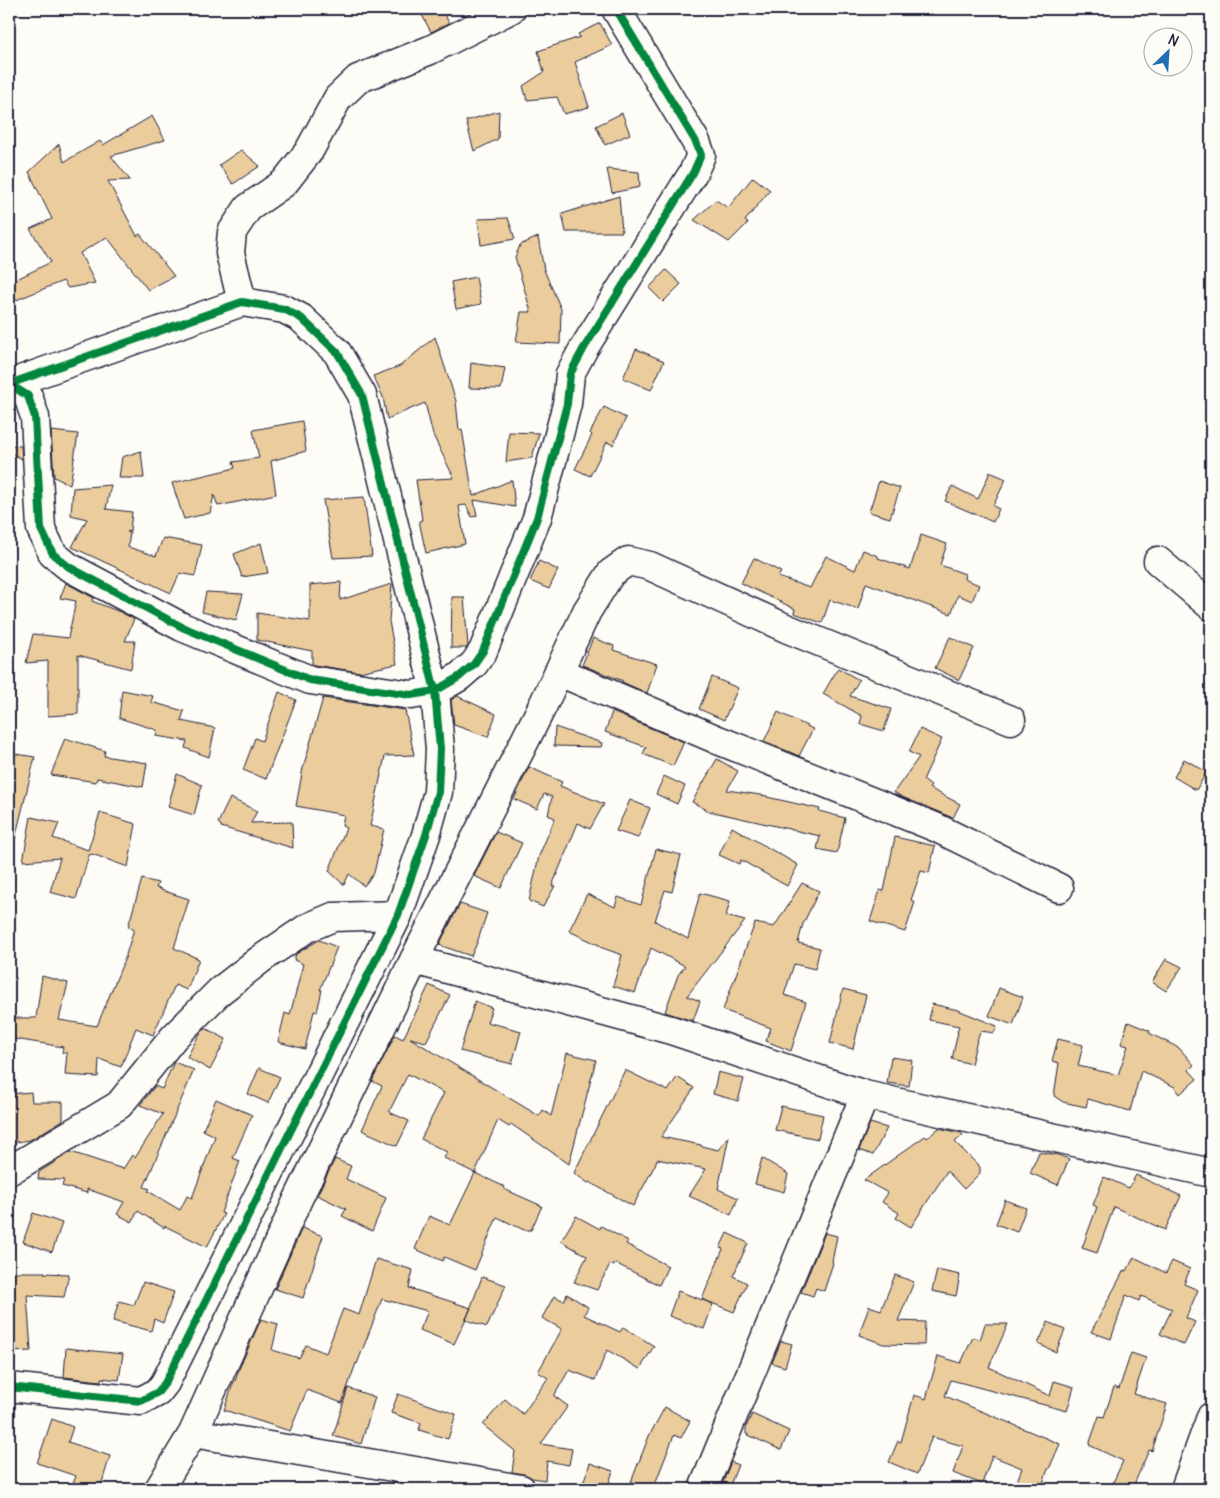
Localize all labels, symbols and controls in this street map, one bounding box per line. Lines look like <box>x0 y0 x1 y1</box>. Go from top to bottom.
north arrow <box>1142 28 1192 78</box>
text: N <box>1165 30 1182 50</box>

